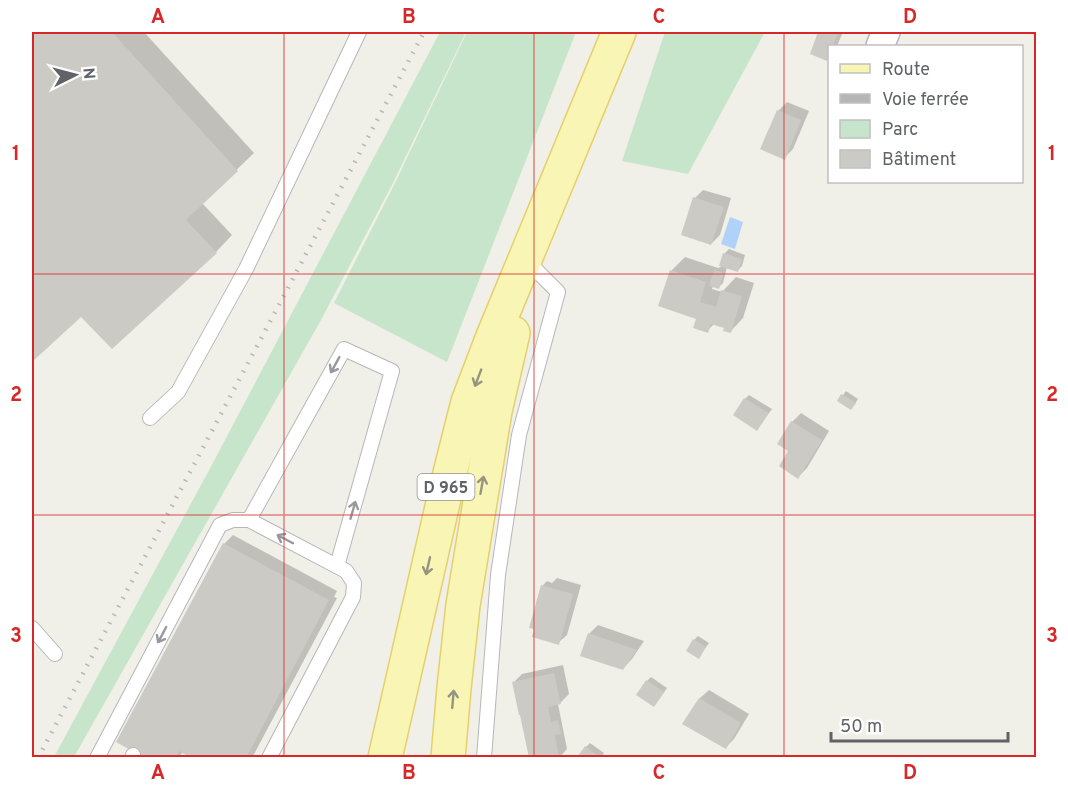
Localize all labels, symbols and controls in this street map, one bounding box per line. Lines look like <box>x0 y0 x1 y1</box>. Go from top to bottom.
text: A <box>151 5 165 31</box>
text: B <box>402 5 416 31</box>
text: C <box>653 5 665 31</box>
text: D <box>903 5 917 31</box>
north arrow <box>45 45 105 105</box>
legend <box>828 45 1023 183</box>
text: Route <box>882 59 930 82</box>
text: N <box>77 67 98 80</box>
text: Voie ferrée <box>882 89 969 112</box>
text: Parc <box>882 119 918 142</box>
text: 1 <box>12 142 20 168</box>
text: 1 <box>1048 142 1056 168</box>
text: Bâtiment <box>882 149 956 172</box>
one-way arrow <box>329 356 340 374</box>
one-way arrow <box>471 368 482 387</box>
text: 2 <box>10 383 22 409</box>
text: 2 <box>1046 383 1058 409</box>
road number: D 965 <box>418 474 474 500</box>
one-way arrow <box>477 476 488 496</box>
one-way arrow <box>348 501 359 520</box>
one-way arrow <box>277 533 294 545</box>
one-way arrow <box>422 556 433 575</box>
text: 3 <box>10 624 22 650</box>
text: 3 <box>1046 624 1058 650</box>
one-way arrow <box>156 626 168 643</box>
one-way arrow <box>448 690 459 710</box>
scale bar <box>831 705 1008 743</box>
text: 50 m <box>840 716 882 739</box>
text: A <box>151 761 165 787</box>
text: B <box>402 761 416 787</box>
text: C <box>653 761 665 787</box>
text: D <box>903 761 917 787</box>

